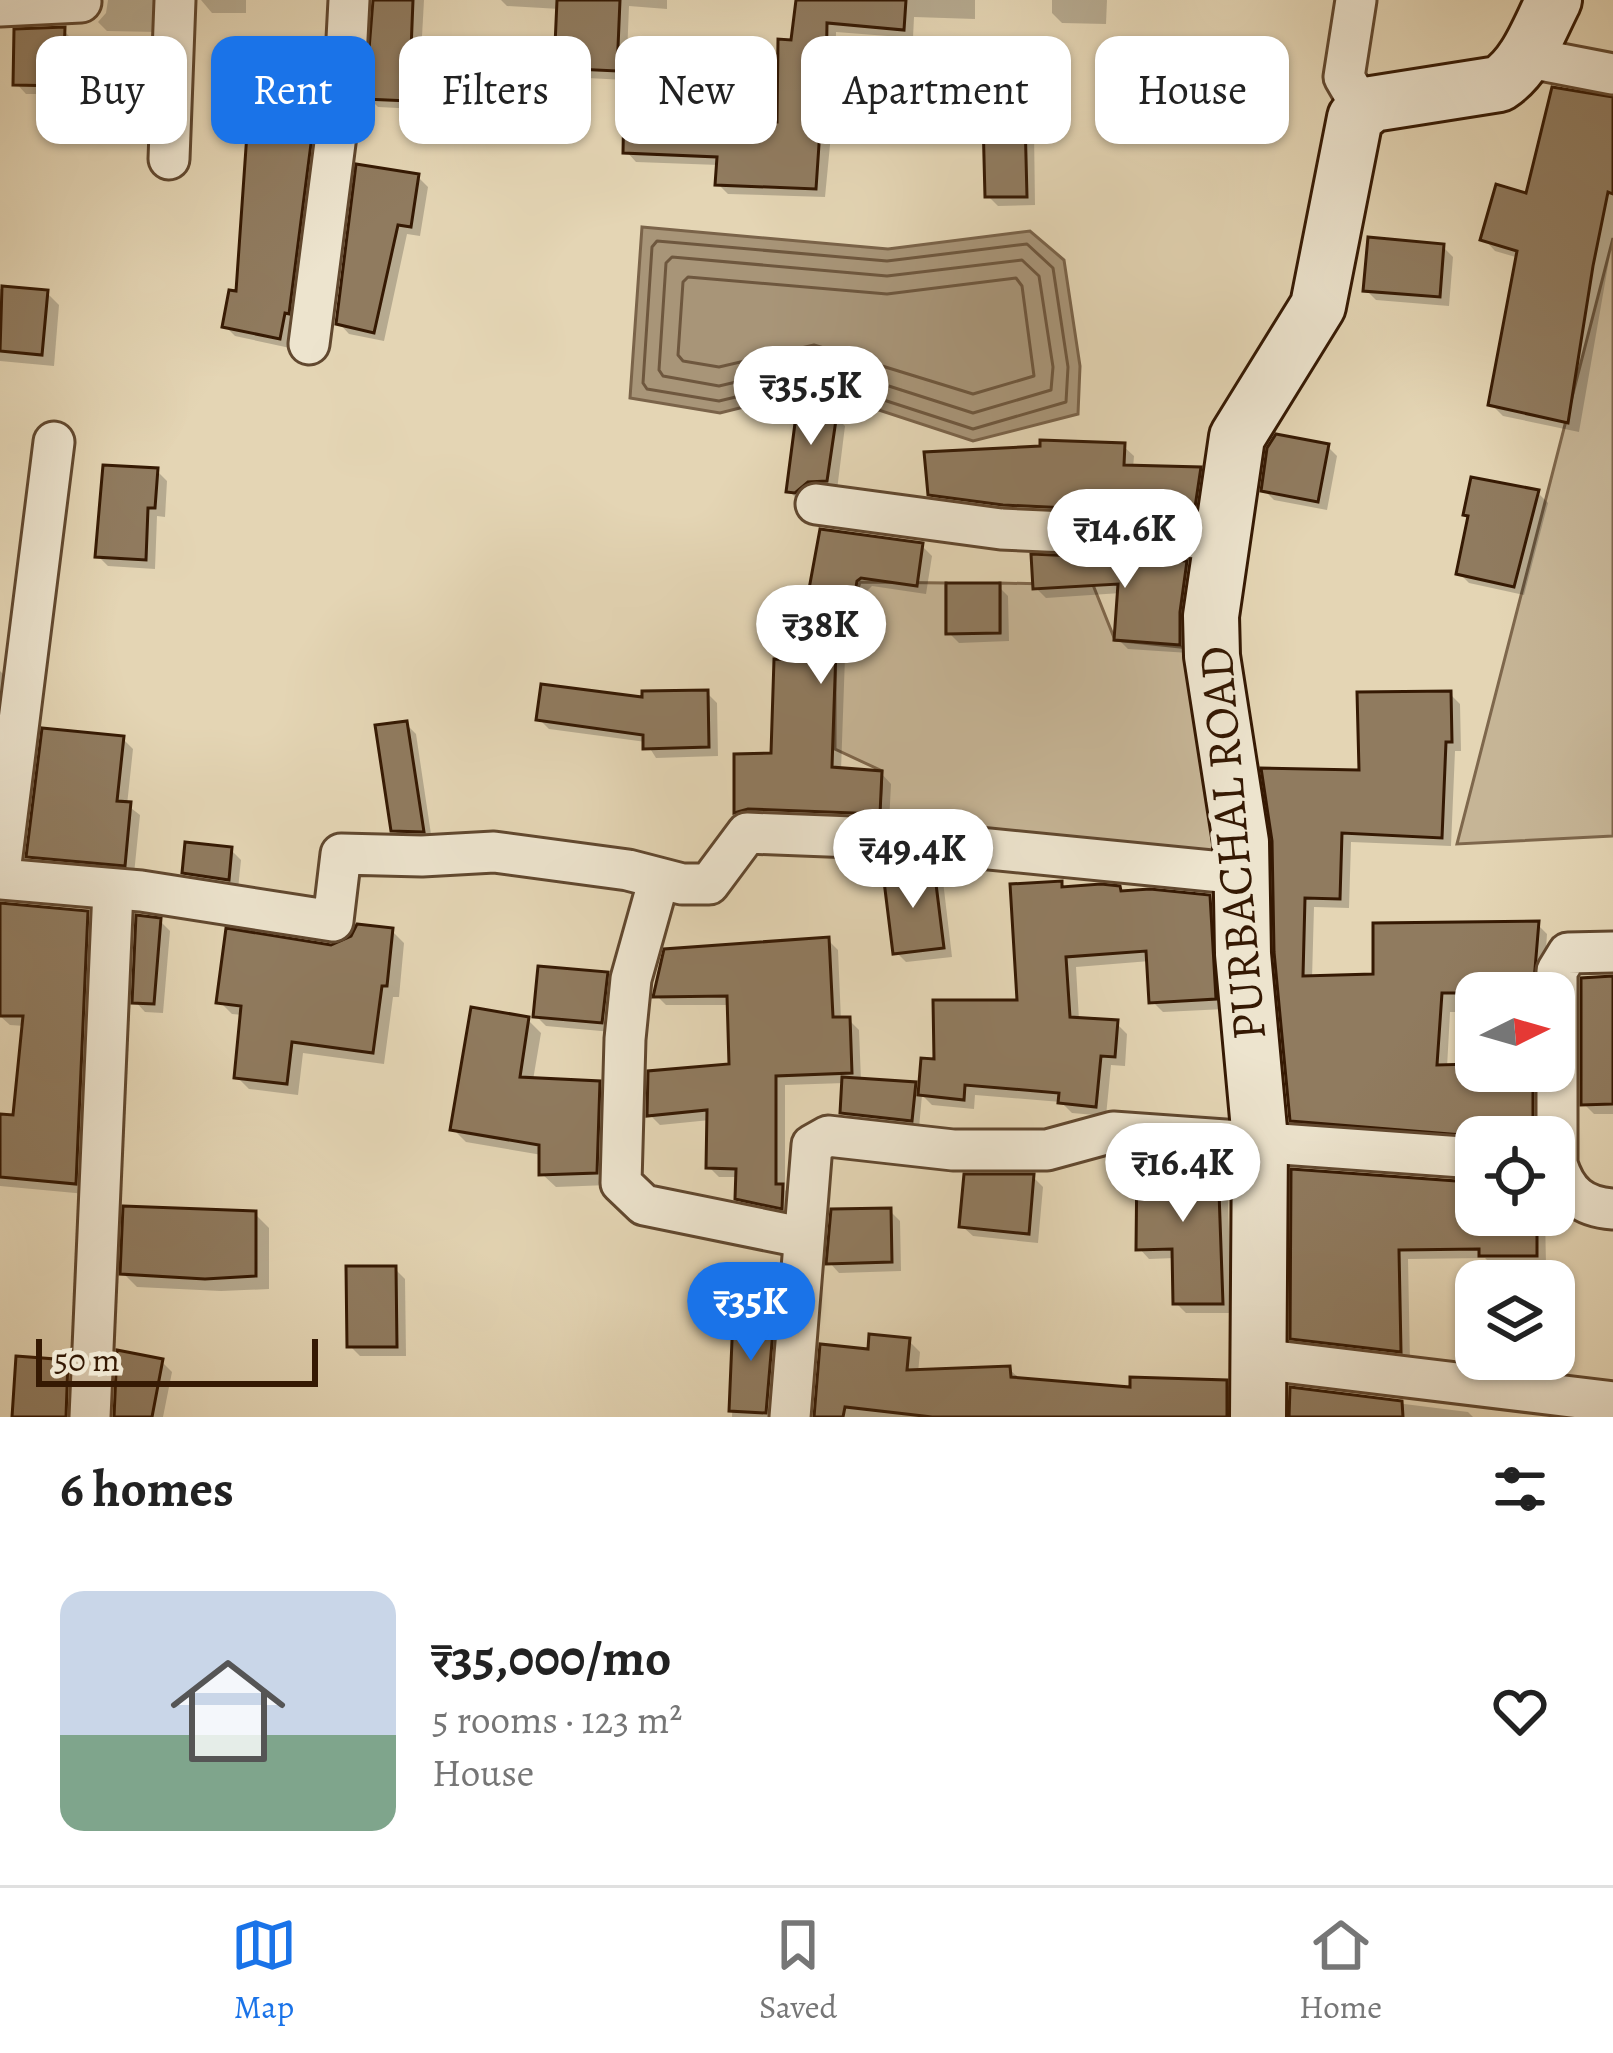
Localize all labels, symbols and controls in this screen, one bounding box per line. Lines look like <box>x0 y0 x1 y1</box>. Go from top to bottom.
chip: Buy <box>36 36 187 144</box>
chip: Rent <box>211 36 375 144</box>
chip: Filters <box>399 36 591 144</box>
chip: New <box>615 36 777 144</box>
chip: Apartment <box>801 36 1071 144</box>
chip: House <box>1095 36 1289 144</box>
pin: ₹35.5K <box>713 346 909 448</box>
text: ₹35.5K <box>760 358 862 411</box>
pin: ₹14.6K <box>1027 489 1223 591</box>
text: ₹14.6K <box>1074 501 1176 554</box>
pin: ₹38K <box>750 585 892 687</box>
text: ₹38K <box>783 597 859 650</box>
street label: PURBACHAL ROAD <box>1182 643 1282 1043</box>
pin: ₹49.4K <box>815 809 1011 911</box>
text: ₹49.4K <box>860 821 966 874</box>
north arrow <box>1455 972 1575 1092</box>
map controls <box>1455 972 1575 1380</box>
button: locate <box>1455 1116 1575 1236</box>
pin: ₹16.4K <box>1085 1123 1281 1225</box>
text: ₹16.4K <box>1132 1135 1234 1188</box>
button: layers <box>1455 1260 1575 1380</box>
pin: ₹35K <box>680 1262 822 1364</box>
text: ₹35K <box>714 1274 788 1327</box>
scale bar <box>36 1333 318 1386</box>
text: 50 m <box>54 1337 120 1382</box>
text: 6 homes <box>60 1454 234 1524</box>
icon: filters <box>1487 1456 1553 1522</box>
text: ₹35,000/mo <box>432 1623 671 1693</box>
icon: home <box>156 1639 300 1783</box>
icon: heart <box>1487 1678 1553 1744</box>
text: 5 rooms · 123 m² <box>432 1693 682 1746</box>
text: House <box>432 1746 534 1799</box>
tab: Map <box>231 1912 297 2029</box>
tab: Saved <box>759 1912 837 2029</box>
tab: Home <box>1299 1912 1382 2029</box>

